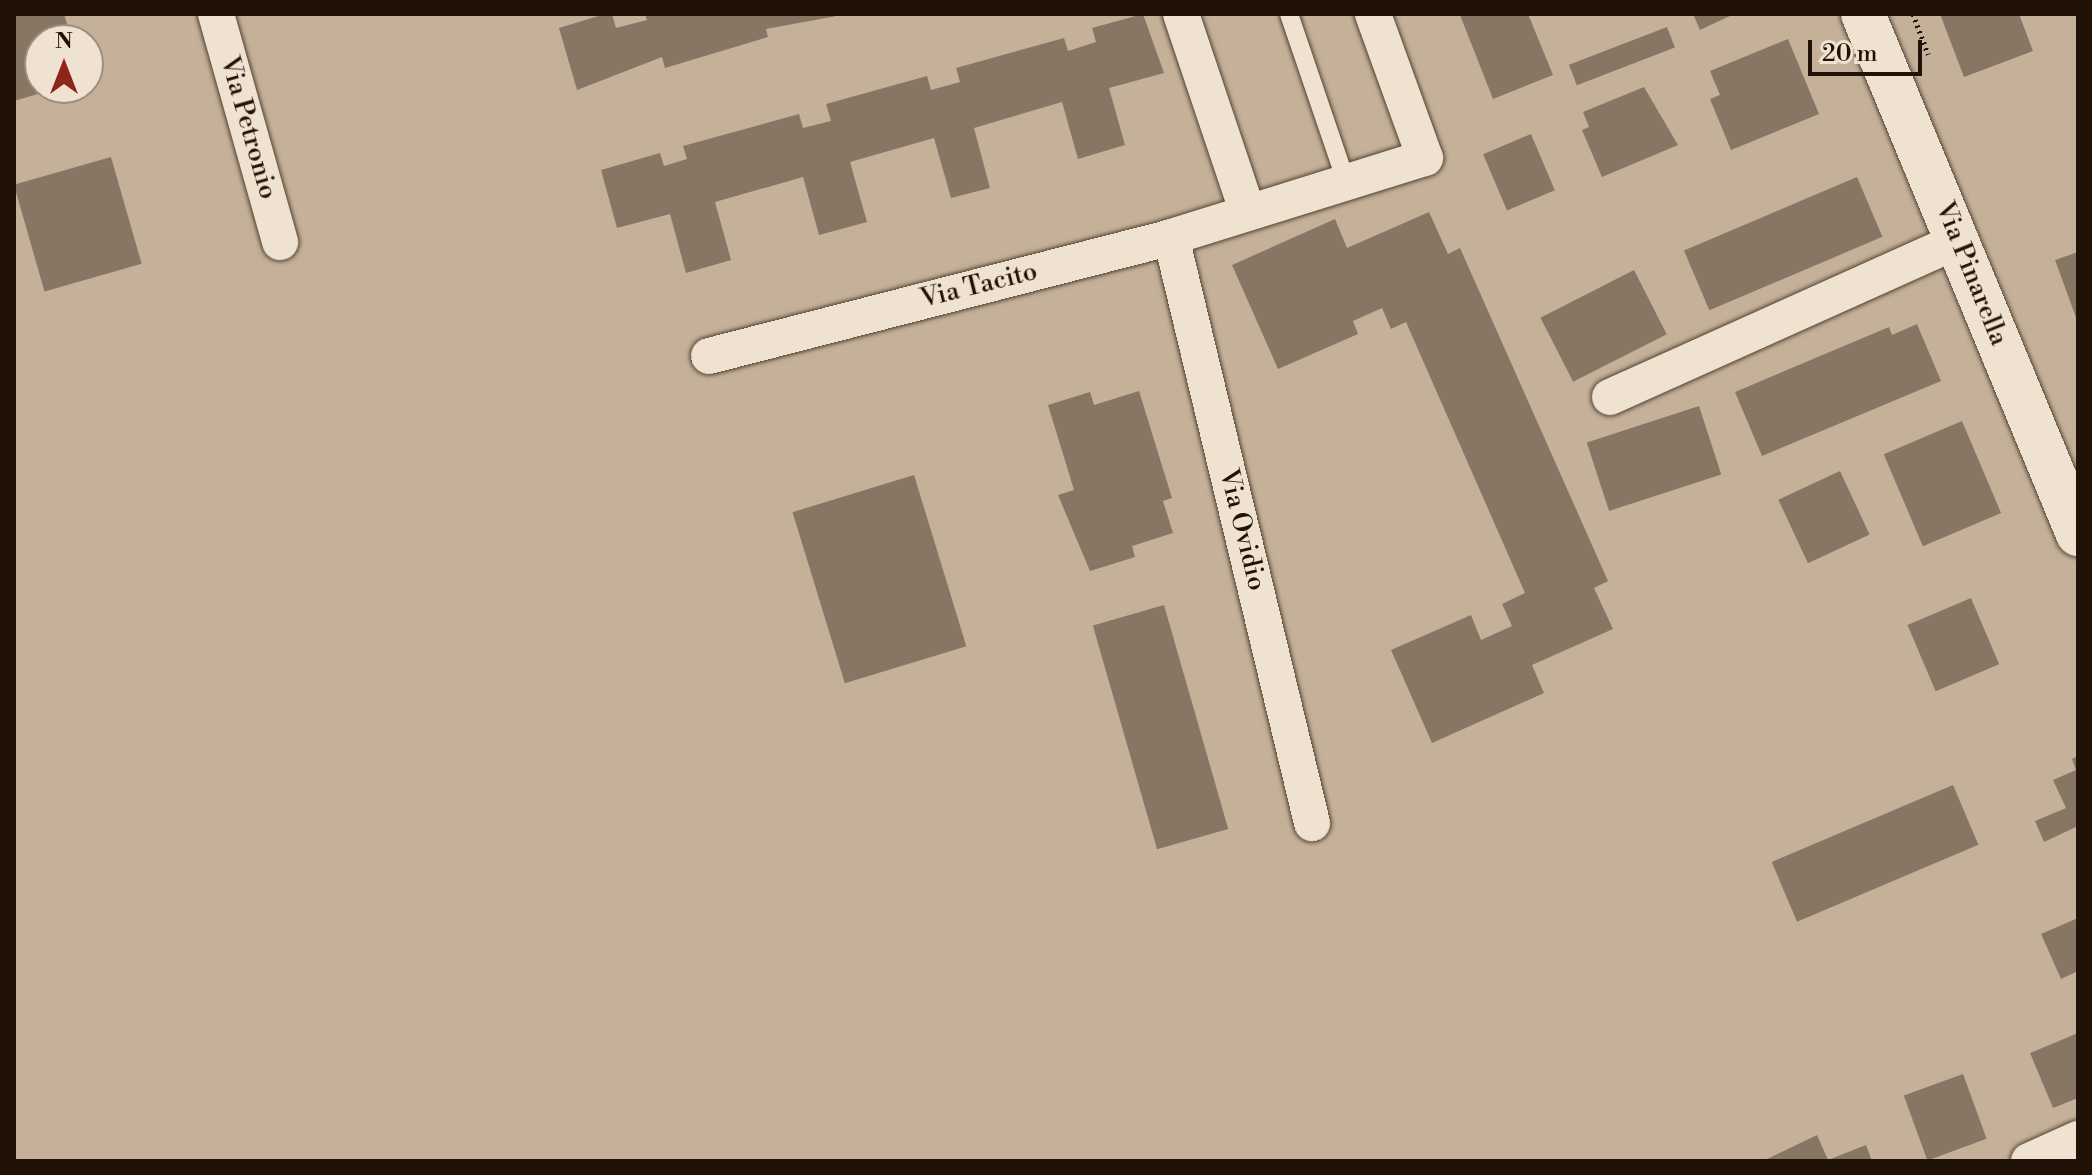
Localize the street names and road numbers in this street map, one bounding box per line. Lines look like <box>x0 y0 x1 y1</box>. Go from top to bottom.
street label: Via Petronio <box>213 53 283 203</box>
street label: Via Pinarella <box>1928 198 2014 350</box>
street label: Via Tacito <box>917 256 1041 316</box>
street label: Via Ovidio <box>1212 466 1272 594</box>

